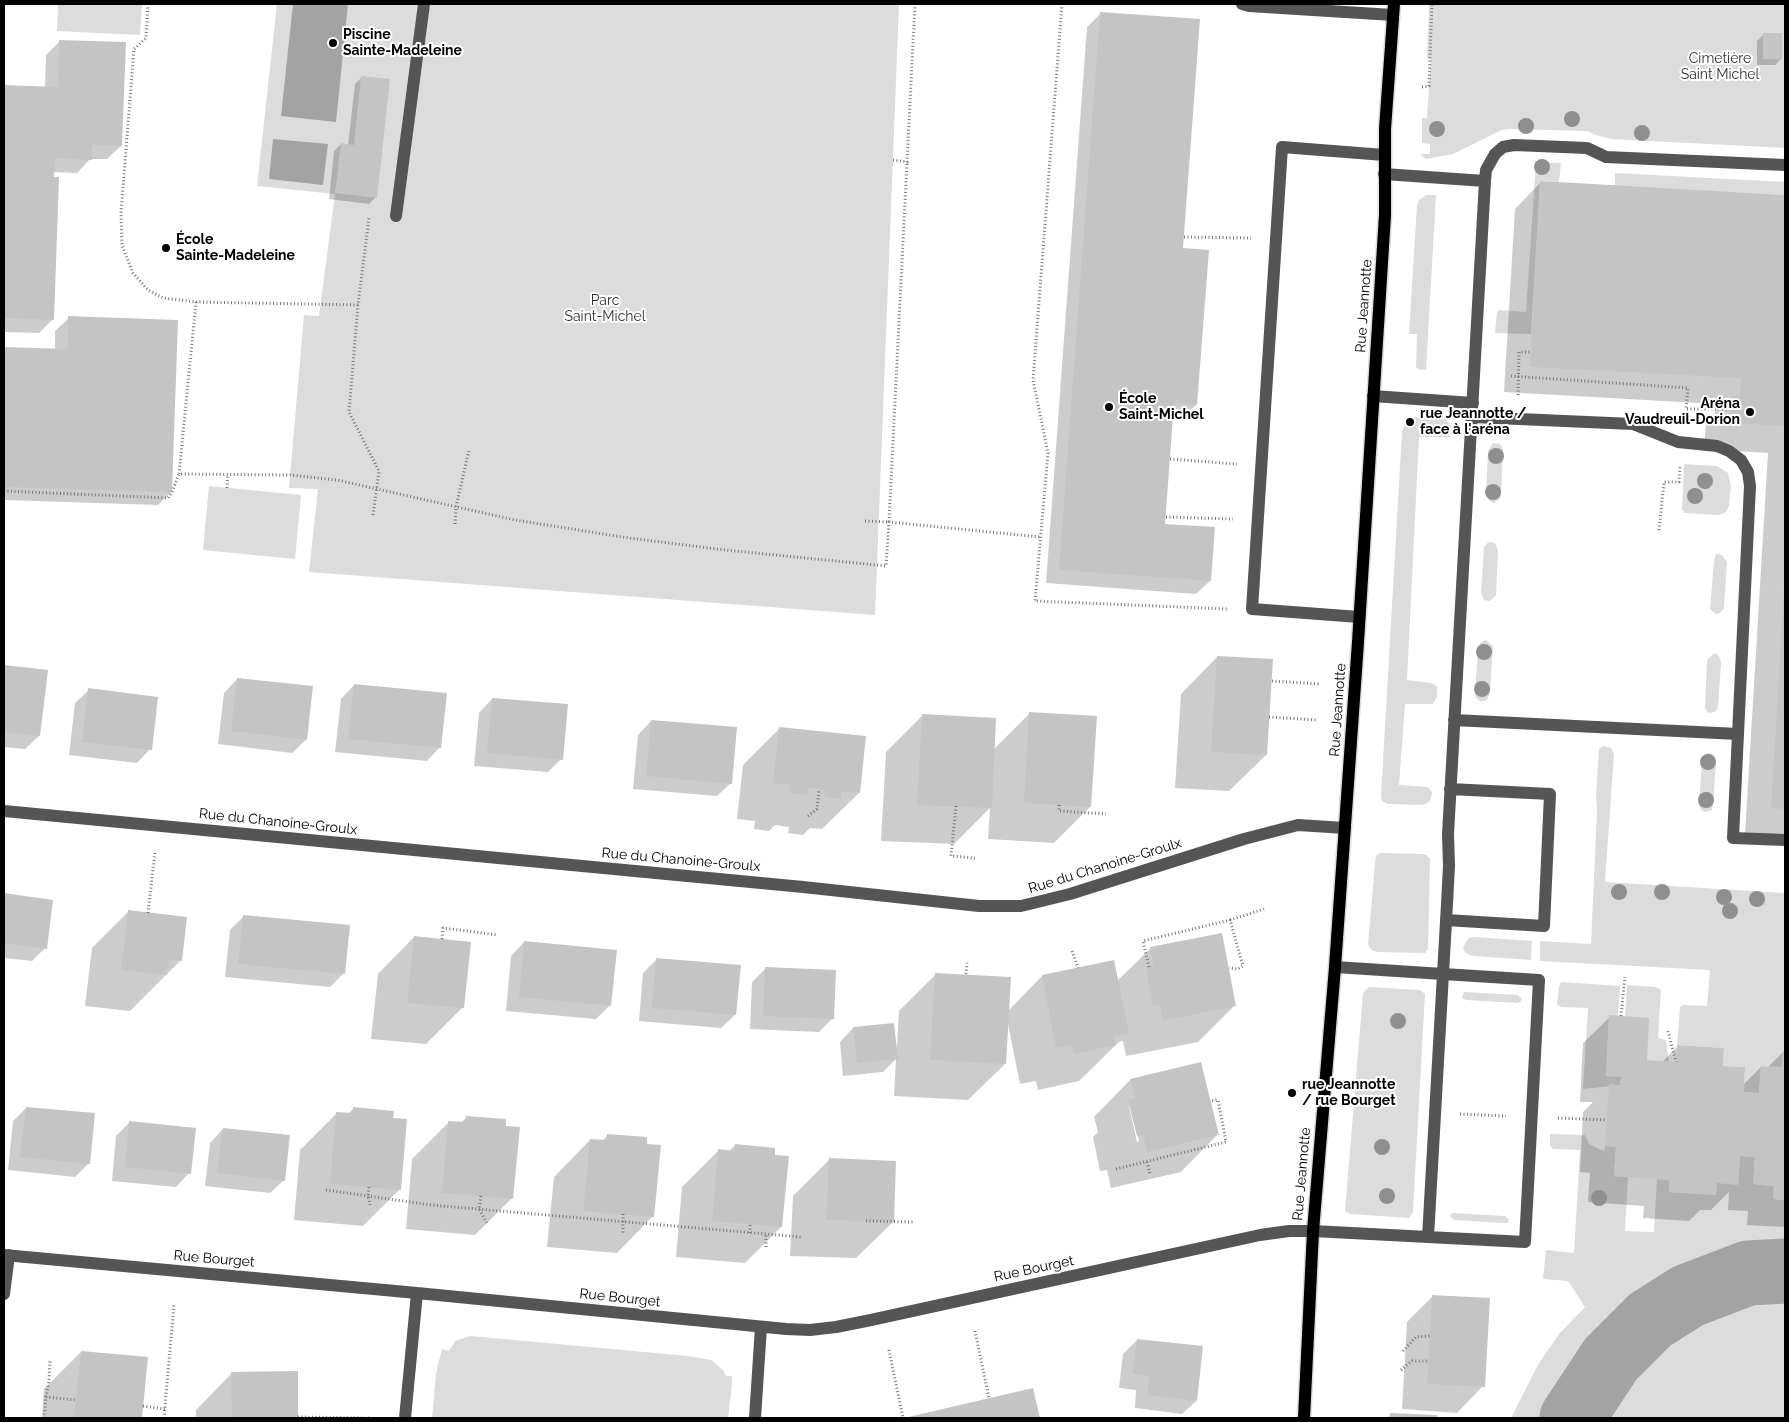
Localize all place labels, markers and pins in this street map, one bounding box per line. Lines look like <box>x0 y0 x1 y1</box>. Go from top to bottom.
place label: Piscine Sainte-Madeleine <box>343 27 462 59</box>
marker: Piscine Sainte-Madeleine <box>327 37 339 49</box>
place label: École Sainte-Madeleine <box>176 232 295 264</box>
marker: École Sainte-Madeleine <box>160 242 172 254</box>
place label: École Saint-Michel <box>1119 391 1204 424</box>
place label: Aréna Vaudreuil-Dorion <box>1625 396 1740 428</box>
marker: École Saint-Michel <box>1103 401 1115 413</box>
place label: rue Jeannotte / face à l'aréna <box>1420 406 1526 438</box>
marker: Aréna Vaudreuil-Dorion <box>1744 406 1756 418</box>
marker: rue Jeannotte / face à l'aréna <box>1404 416 1416 428</box>
place label: rue Jeannotte / rue Bourget <box>1302 1077 1396 1110</box>
marker: rue Jeannotte / rue Bourget <box>1286 1087 1298 1099</box>

